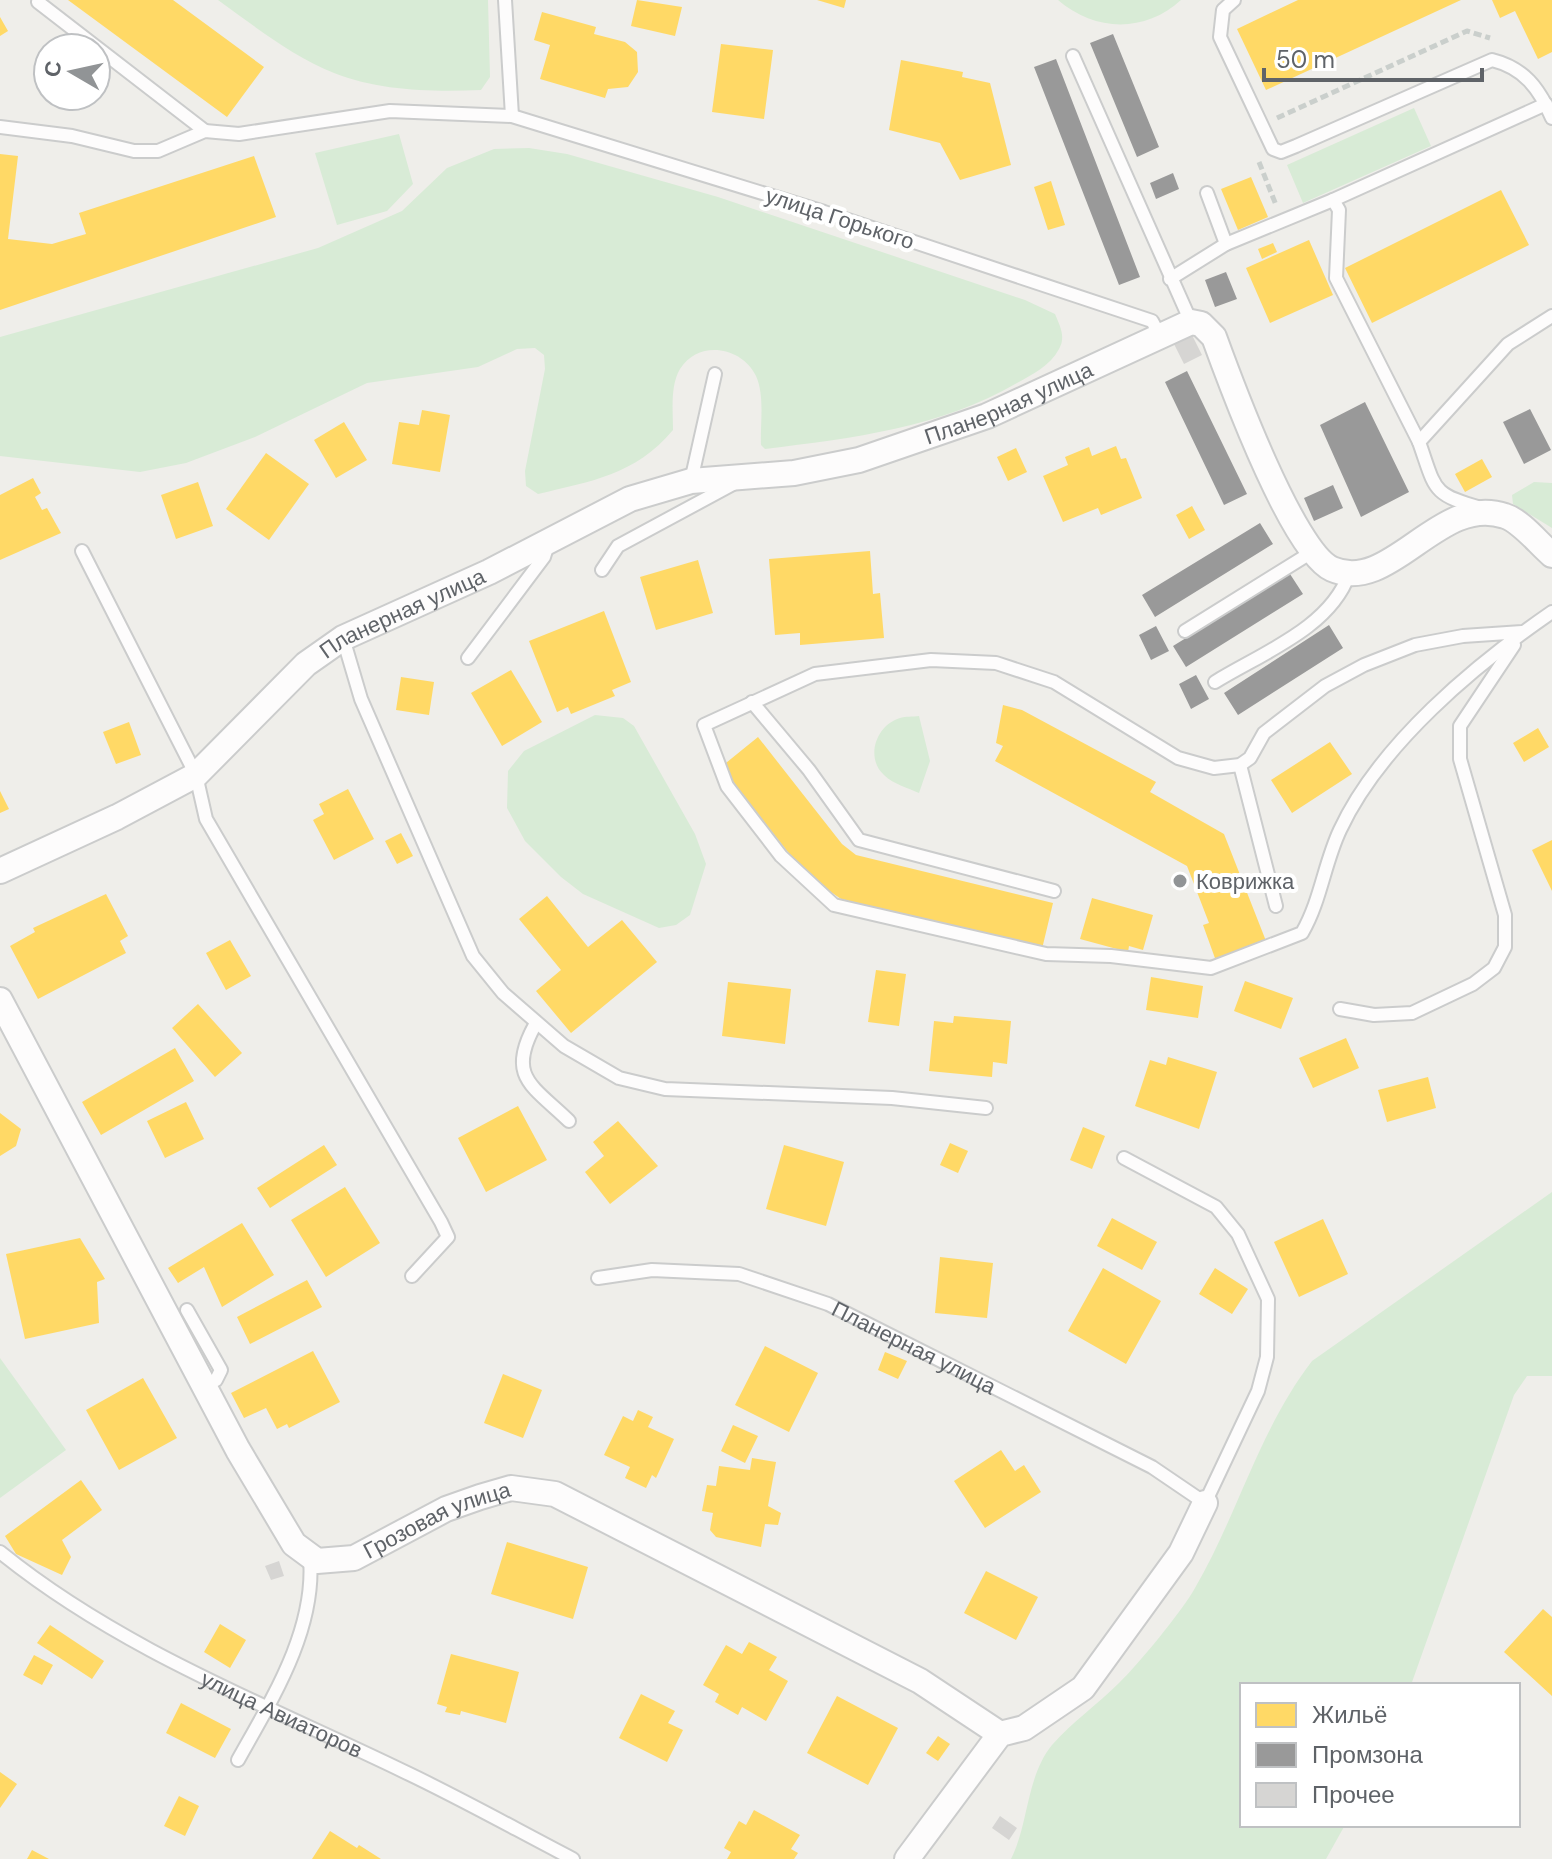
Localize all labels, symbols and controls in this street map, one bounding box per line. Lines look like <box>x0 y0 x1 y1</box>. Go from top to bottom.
north arrow <box>32 32 112 112</box>
scale bar <box>1264 32 1482 82</box>
text: 50 m <box>1276 44 1335 75</box>
text: С <box>37 59 68 79</box>
street label: улица Горького <box>762 181 918 256</box>
street label: Планерная улица <box>920 355 1098 451</box>
street label: Планерная улица <box>314 561 490 665</box>
place label: Коврижка <box>1196 867 1295 896</box>
marker: Коврижка <box>1171 872 1189 890</box>
street label: Планерная улица <box>827 1294 1002 1402</box>
street label: Грозовая улица <box>358 1475 515 1565</box>
street label: улица Авиаторов <box>196 1664 367 1765</box>
legend <box>1240 1683 1520 1827</box>
text: Жильё <box>1312 1699 1387 1730</box>
text: Промзона <box>1312 1739 1424 1770</box>
text: Прочее <box>1312 1779 1395 1810</box>

